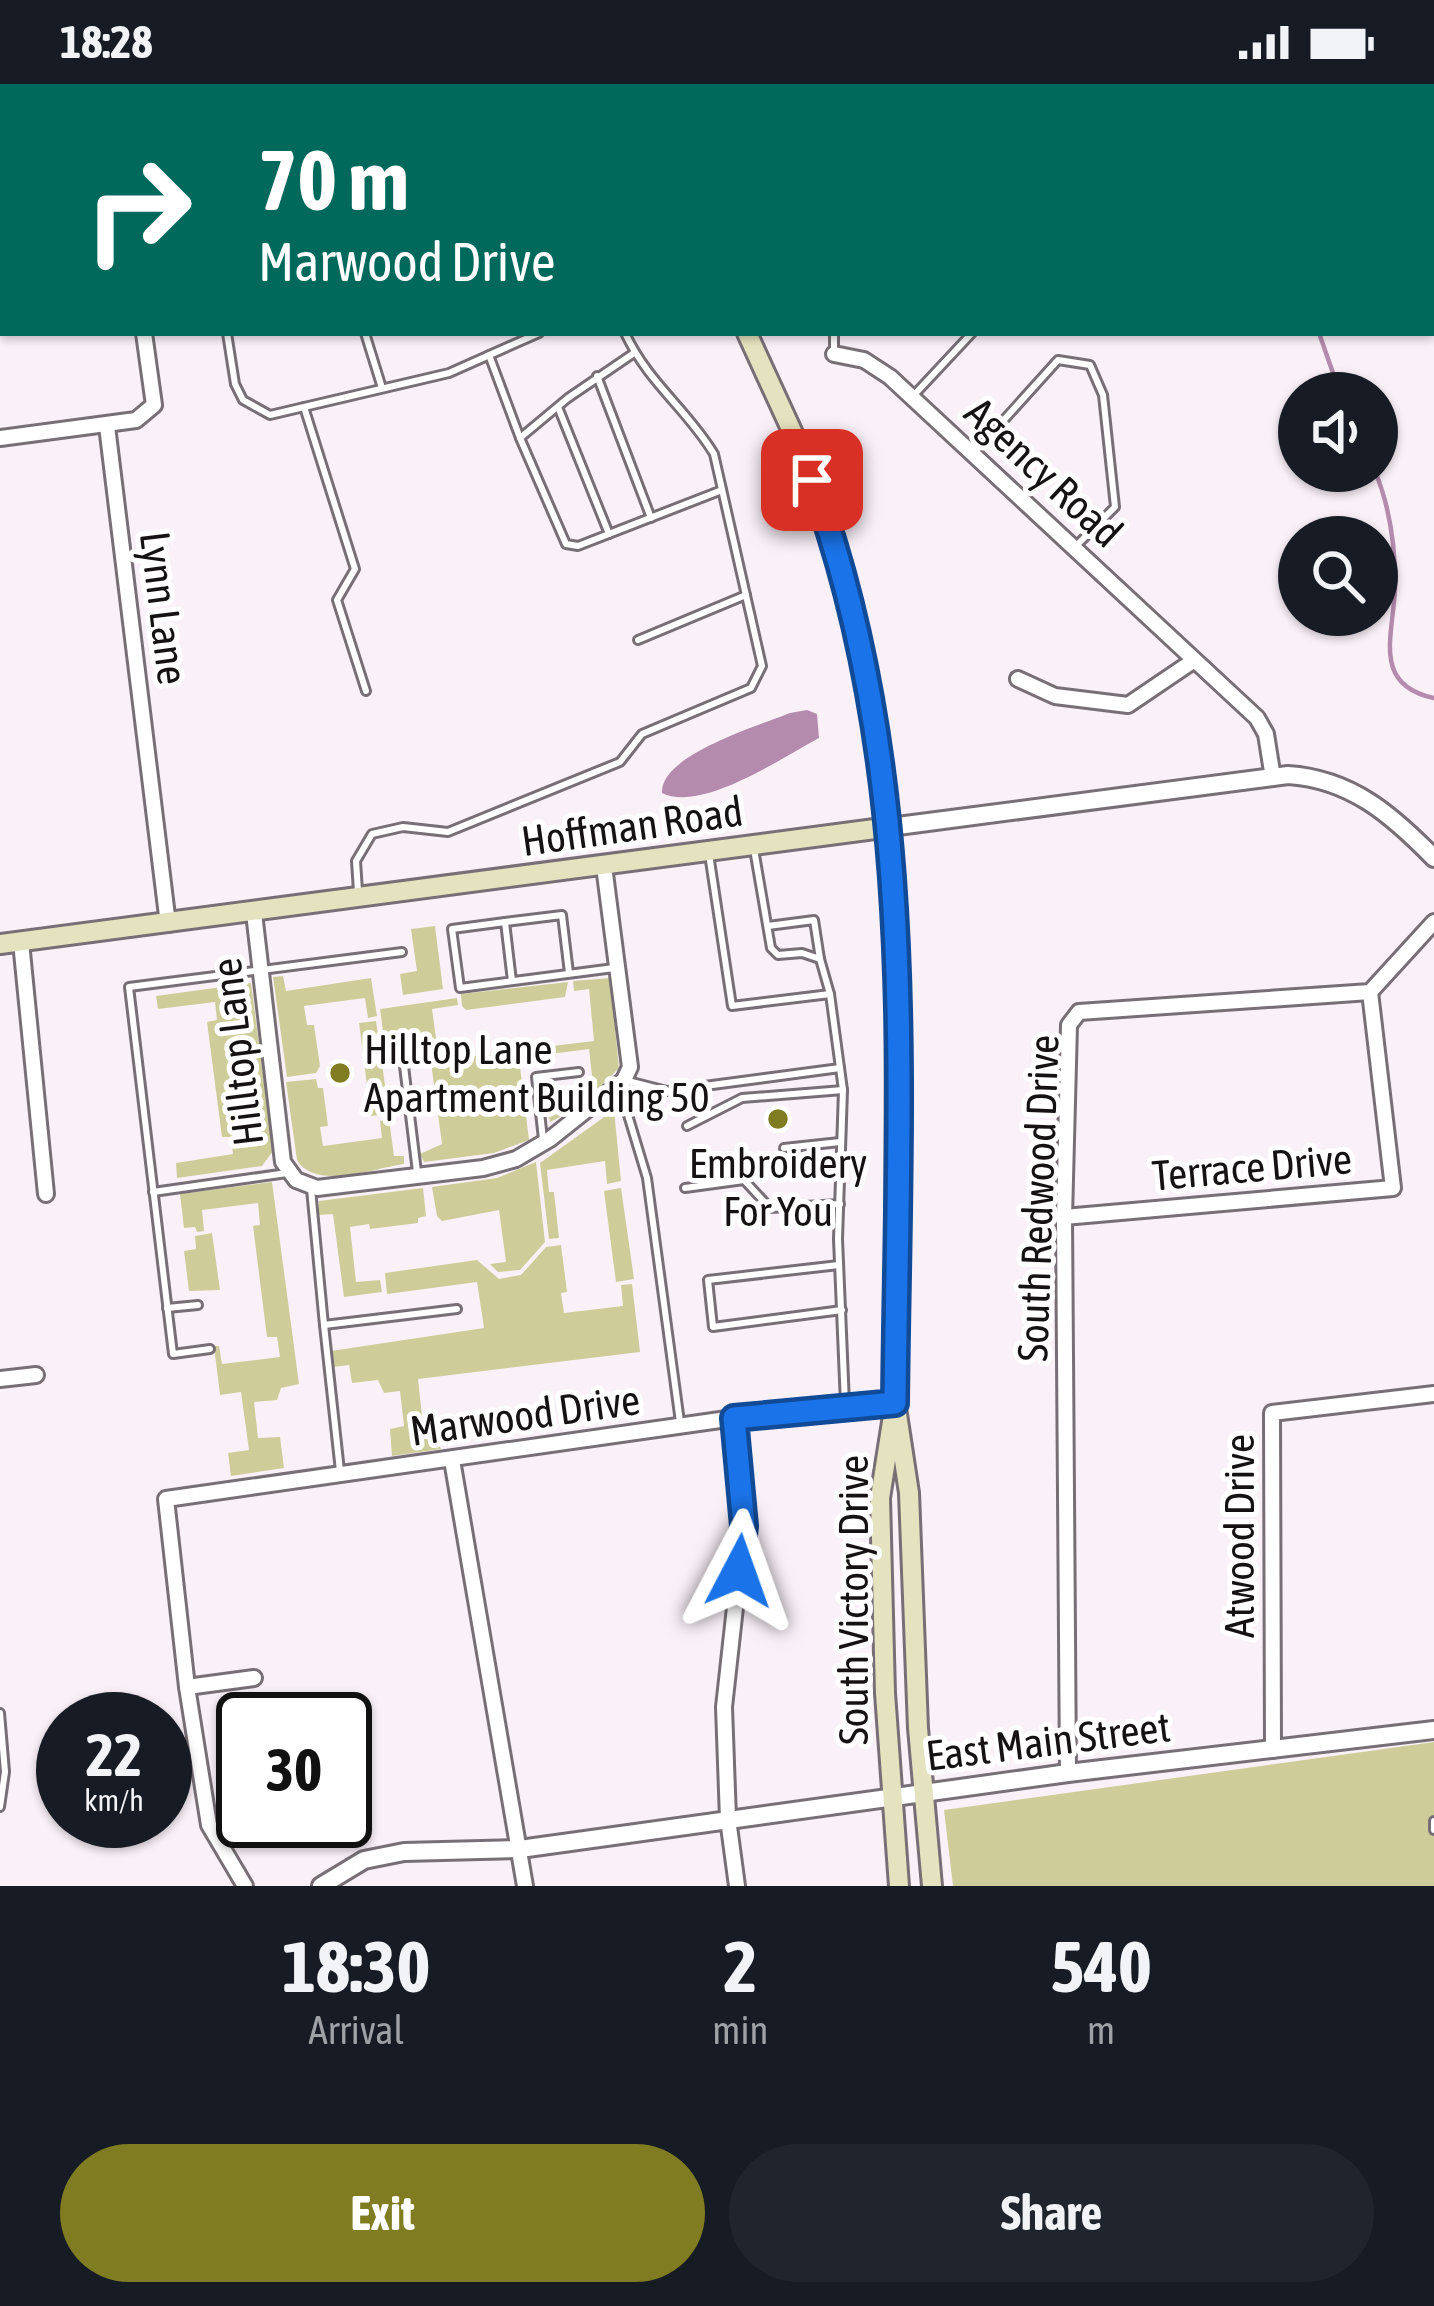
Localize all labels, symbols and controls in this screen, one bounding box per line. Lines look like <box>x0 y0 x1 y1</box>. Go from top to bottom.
text: 18:28 <box>60 16 153 68</box>
icon: right <box>60 132 216 288</box>
text: 70 m <box>258 132 409 228</box>
text: Marwood Drive <box>258 231 556 292</box>
map controls <box>1278 372 1398 636</box>
button: sound <box>1278 372 1398 492</box>
street label: Agency Road <box>956 388 1132 556</box>
pin <box>761 429 863 531</box>
icon: arrive <box>779 447 845 513</box>
button: search <box>1278 516 1398 636</box>
street label: Lynn Lane <box>131 529 197 687</box>
street label: Hoffman Road <box>518 787 746 865</box>
street label: Hilltop Lane <box>202 955 272 1149</box>
place label: Hilltop Lane Apartment Building 50 <box>364 1025 709 1121</box>
street label: South Redwood Drive <box>1008 1034 1068 1362</box>
marker: Hilltop Lane Apartment Building 50 <box>327 1060 353 1086</box>
marker: Embroidery For You <box>765 1106 791 1132</box>
street label: Terrace Drive <box>1150 1134 1354 1200</box>
place label: Embroidery For You <box>689 1139 867 1235</box>
street label: Marwood Drive <box>407 1375 643 1455</box>
street label: Atwood Drive <box>1215 1434 1263 1638</box>
street label: South Victory Drive <box>829 1455 877 1745</box>
position arrow <box>676 1508 802 1634</box>
speed limit sign: 30 <box>216 1692 372 1848</box>
street label: East Main Street <box>923 1702 1173 1780</box>
text: 22 <box>86 1720 142 1789</box>
text: km/h <box>84 1783 144 1817</box>
text: 18:30 <box>282 1925 430 2007</box>
text: 2 <box>723 1925 757 2007</box>
text: 540 <box>1050 1925 1152 2007</box>
text: Arrival <box>309 2008 404 2052</box>
text: min <box>712 2008 768 2052</box>
text: m <box>1087 2008 1115 2052</box>
button: Exit <box>60 2144 705 2282</box>
button: Share <box>729 2144 1374 2282</box>

